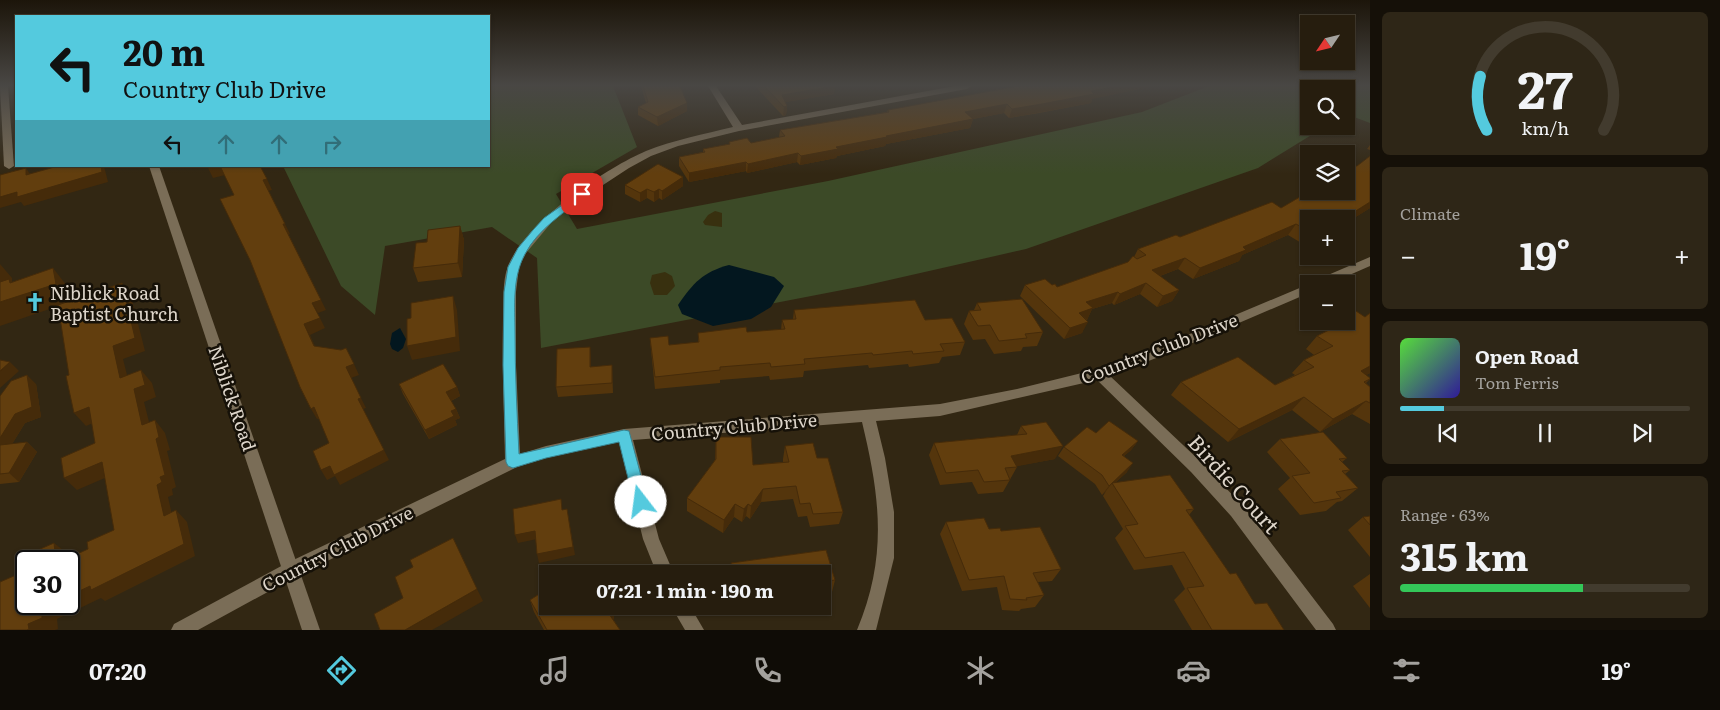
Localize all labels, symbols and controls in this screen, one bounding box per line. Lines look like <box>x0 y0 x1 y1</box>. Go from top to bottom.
north arrow <box>1300 15 1355 70</box>
map controls <box>1300 15 1355 330</box>
text: 20 m <box>123 25 205 77</box>
icon: left <box>40 35 105 100</box>
text: 27 <box>1517 48 1573 125</box>
text: Country Club Drive <box>123 72 326 105</box>
button: search <box>1300 80 1355 135</box>
text: km/h <box>1521 114 1569 141</box>
icon: left <box>159 130 187 158</box>
icon: ahead <box>212 130 240 158</box>
icon: ahead <box>265 130 293 158</box>
icon: right <box>318 130 346 158</box>
button: layers <box>1300 145 1355 200</box>
pin <box>561 173 603 215</box>
icon: arrive <box>568 180 596 208</box>
text: Climate <box>1400 201 1460 225</box>
button: + <box>1300 210 1355 265</box>
text: 19° <box>1520 225 1571 282</box>
text: − <box>1400 233 1416 275</box>
text: + <box>1674 233 1690 275</box>
button: − <box>1300 275 1355 330</box>
place label: Niblick Road Baptist Church <box>50 279 179 327</box>
church icon: Niblick Road Baptist Church <box>24 291 46 313</box>
street label: Country Club Drive <box>1077 306 1241 390</box>
street label: Niblick Road <box>202 342 264 454</box>
text: Open Road <box>1475 342 1579 370</box>
text: Tom Ferris <box>1475 370 1559 394</box>
street label: Country Club Drive <box>650 405 818 447</box>
icon: previous <box>1434 419 1462 447</box>
icon: pause <box>1531 419 1559 447</box>
icon: next <box>1628 419 1656 447</box>
street label: Birdie Court <box>1182 427 1288 540</box>
position arrow <box>614 475 666 527</box>
street label: Country Club Drive <box>257 498 417 598</box>
text: Range · 63% <box>1400 502 1490 526</box>
text: 315 km <box>1400 526 1529 583</box>
speed limit sign: 30 <box>15 550 80 615</box>
text: 07:21 · 1 min · 190 m <box>596 576 774 604</box>
icon: directions <box>324 653 359 688</box>
icon: music <box>537 653 572 688</box>
icon: phone <box>750 653 785 688</box>
icon: climate <box>963 653 998 688</box>
icon: car <box>1176 653 1211 688</box>
icon: filters <box>1389 653 1424 688</box>
text: 07:20 <box>89 654 146 687</box>
text: 19° <box>1601 654 1631 687</box>

